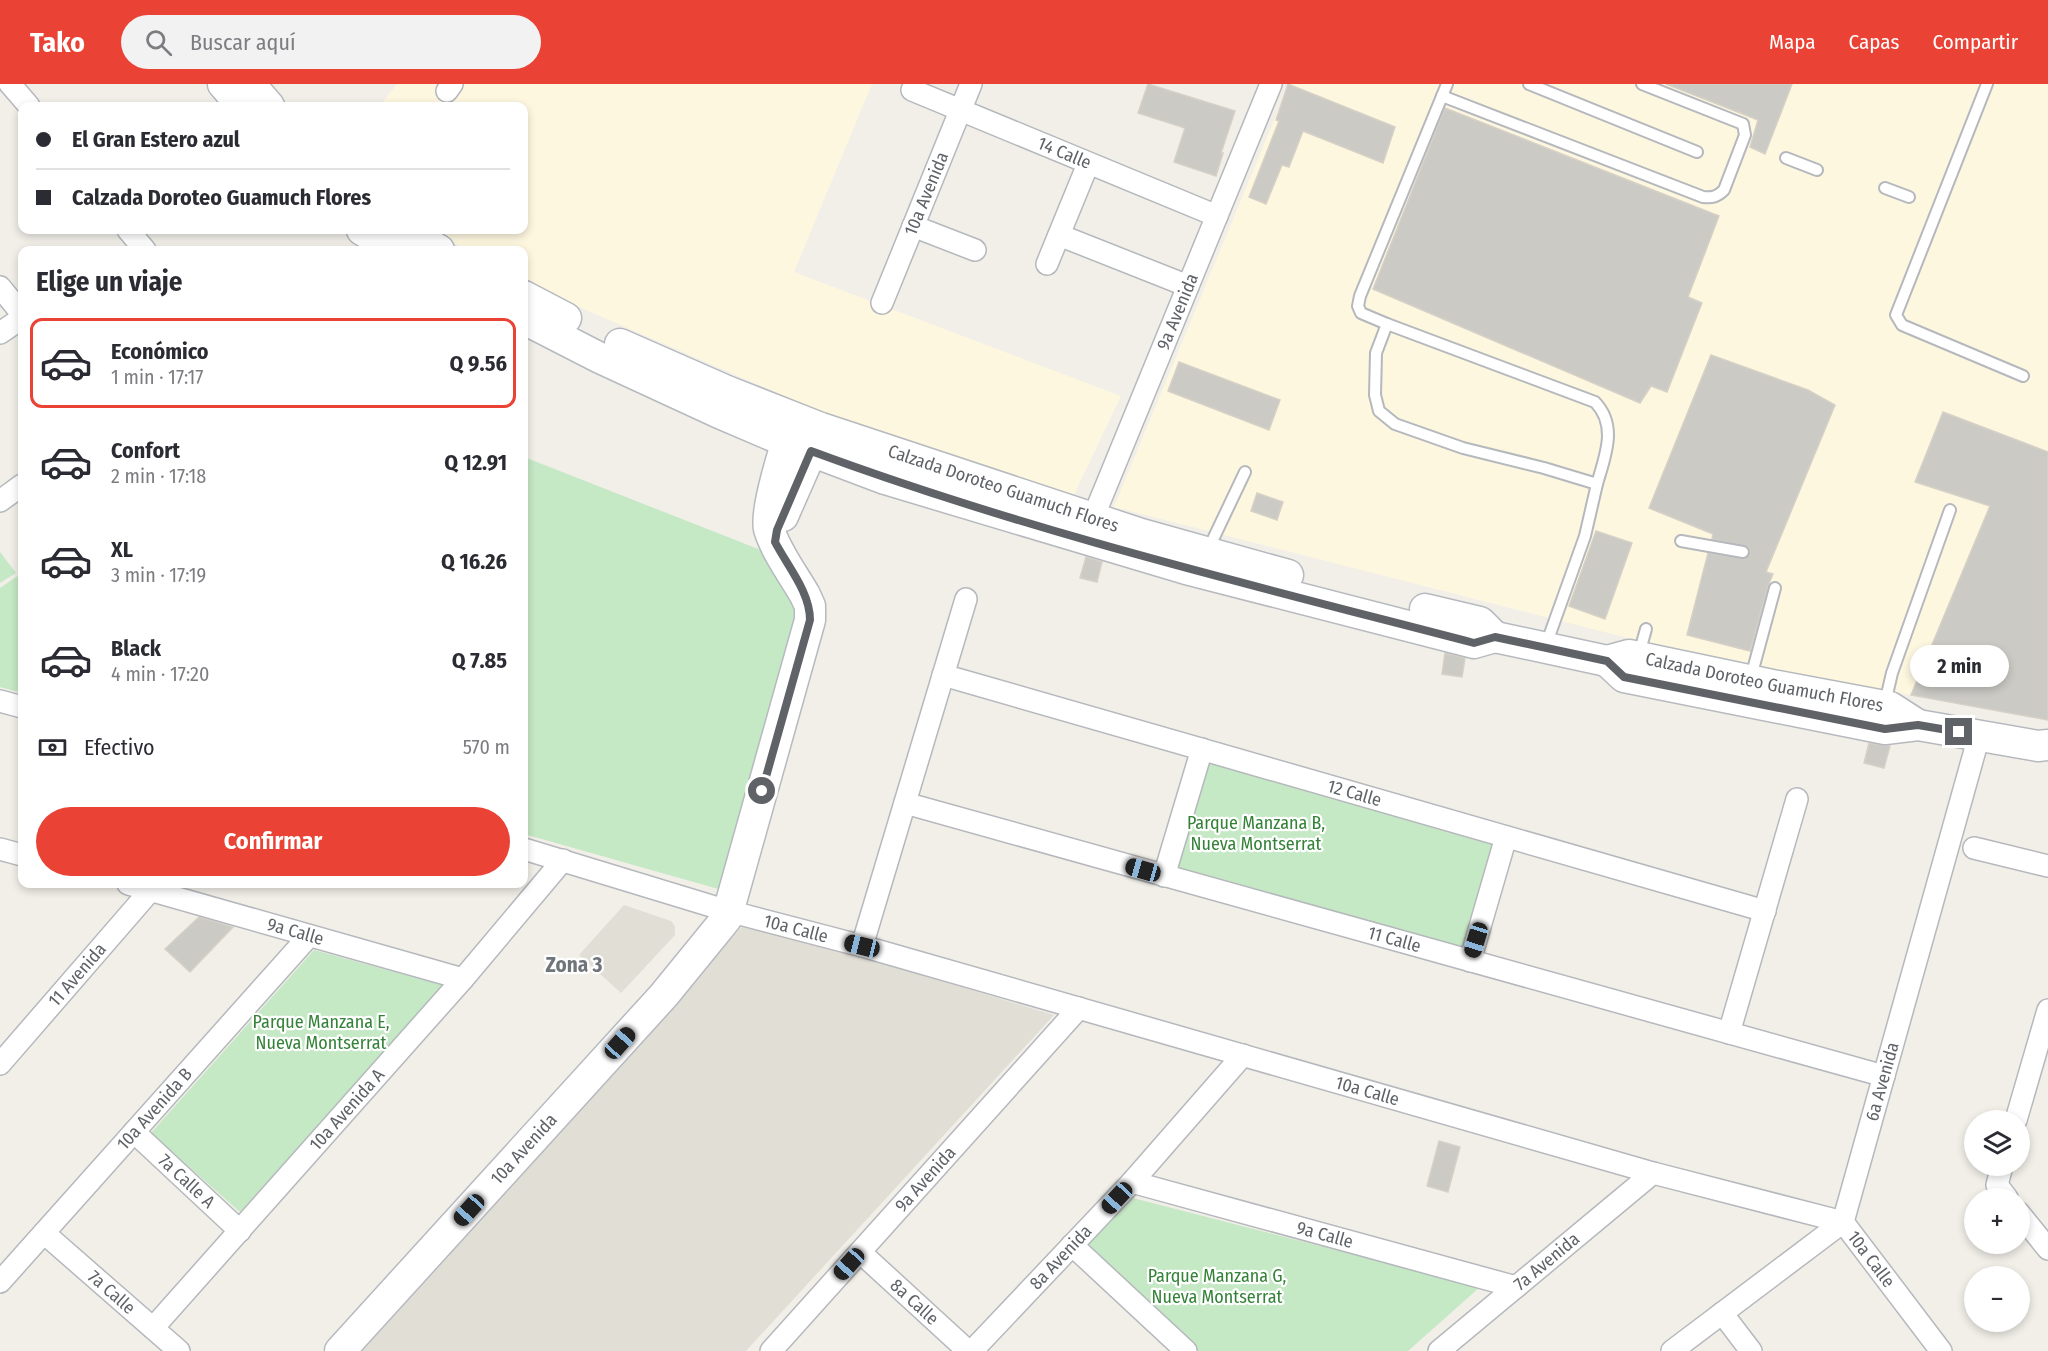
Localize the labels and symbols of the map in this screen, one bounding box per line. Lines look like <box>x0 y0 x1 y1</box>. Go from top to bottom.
street label: 14 Calle <box>1034 132 1095 174</box>
street label: 10a Avenida <box>900 148 953 239</box>
street label: 9a Avenida <box>1152 270 1203 353</box>
street label: Calzada Doroteo Guamuch Flores <box>885 440 1122 537</box>
callout: 2 min <box>1910 645 2008 687</box>
street label: Calzada Doroteo Guamuch Flores <box>1643 648 1885 717</box>
route end <box>1945 718 1972 745</box>
street label: 12 Calle <box>1325 775 1384 811</box>
route start <box>748 777 775 804</box>
park label: Parque Manzana B, Nueva Montserrat <box>1187 812 1325 855</box>
car <box>1123 856 1163 884</box>
street label: 10a Calle <box>762 910 831 948</box>
street label: 9a Calle <box>265 913 326 950</box>
car <box>1462 920 1490 960</box>
street label: 11 Calle <box>1365 922 1423 957</box>
car <box>842 933 882 959</box>
street label: 11 Avenida <box>44 938 111 1011</box>
district label: Zona 3 <box>546 952 602 978</box>
park label: Parque Manzana E, Nueva Montserrat <box>253 1011 389 1054</box>
car <box>601 1024 639 1062</box>
street label: 6a Avenida <box>1861 1040 1904 1123</box>
street label: 10a Avenida B <box>112 1063 197 1154</box>
street label: 10a Avenida A <box>305 1064 389 1155</box>
street label: 10a Calle <box>1333 1071 1402 1111</box>
street label: 10a Avenida <box>486 1109 562 1189</box>
street label: 9a Avenida <box>890 1142 961 1216</box>
street label: 7a Calle A <box>154 1149 220 1213</box>
car <box>1098 1179 1136 1217</box>
car <box>450 1191 488 1229</box>
street label: 9a Calle <box>1294 1217 1356 1253</box>
street label: 8a Avenida <box>1025 1220 1097 1294</box>
street label: 10a Calle <box>1843 1226 1900 1292</box>
street label: 7a Avenida <box>1509 1228 1584 1295</box>
car <box>830 1245 868 1283</box>
park label: Parque Manzana G, Nueva Montserrat <box>1148 1265 1286 1308</box>
street label: 7a Calle <box>84 1266 140 1319</box>
street label: 8a Calle <box>886 1274 943 1330</box>

